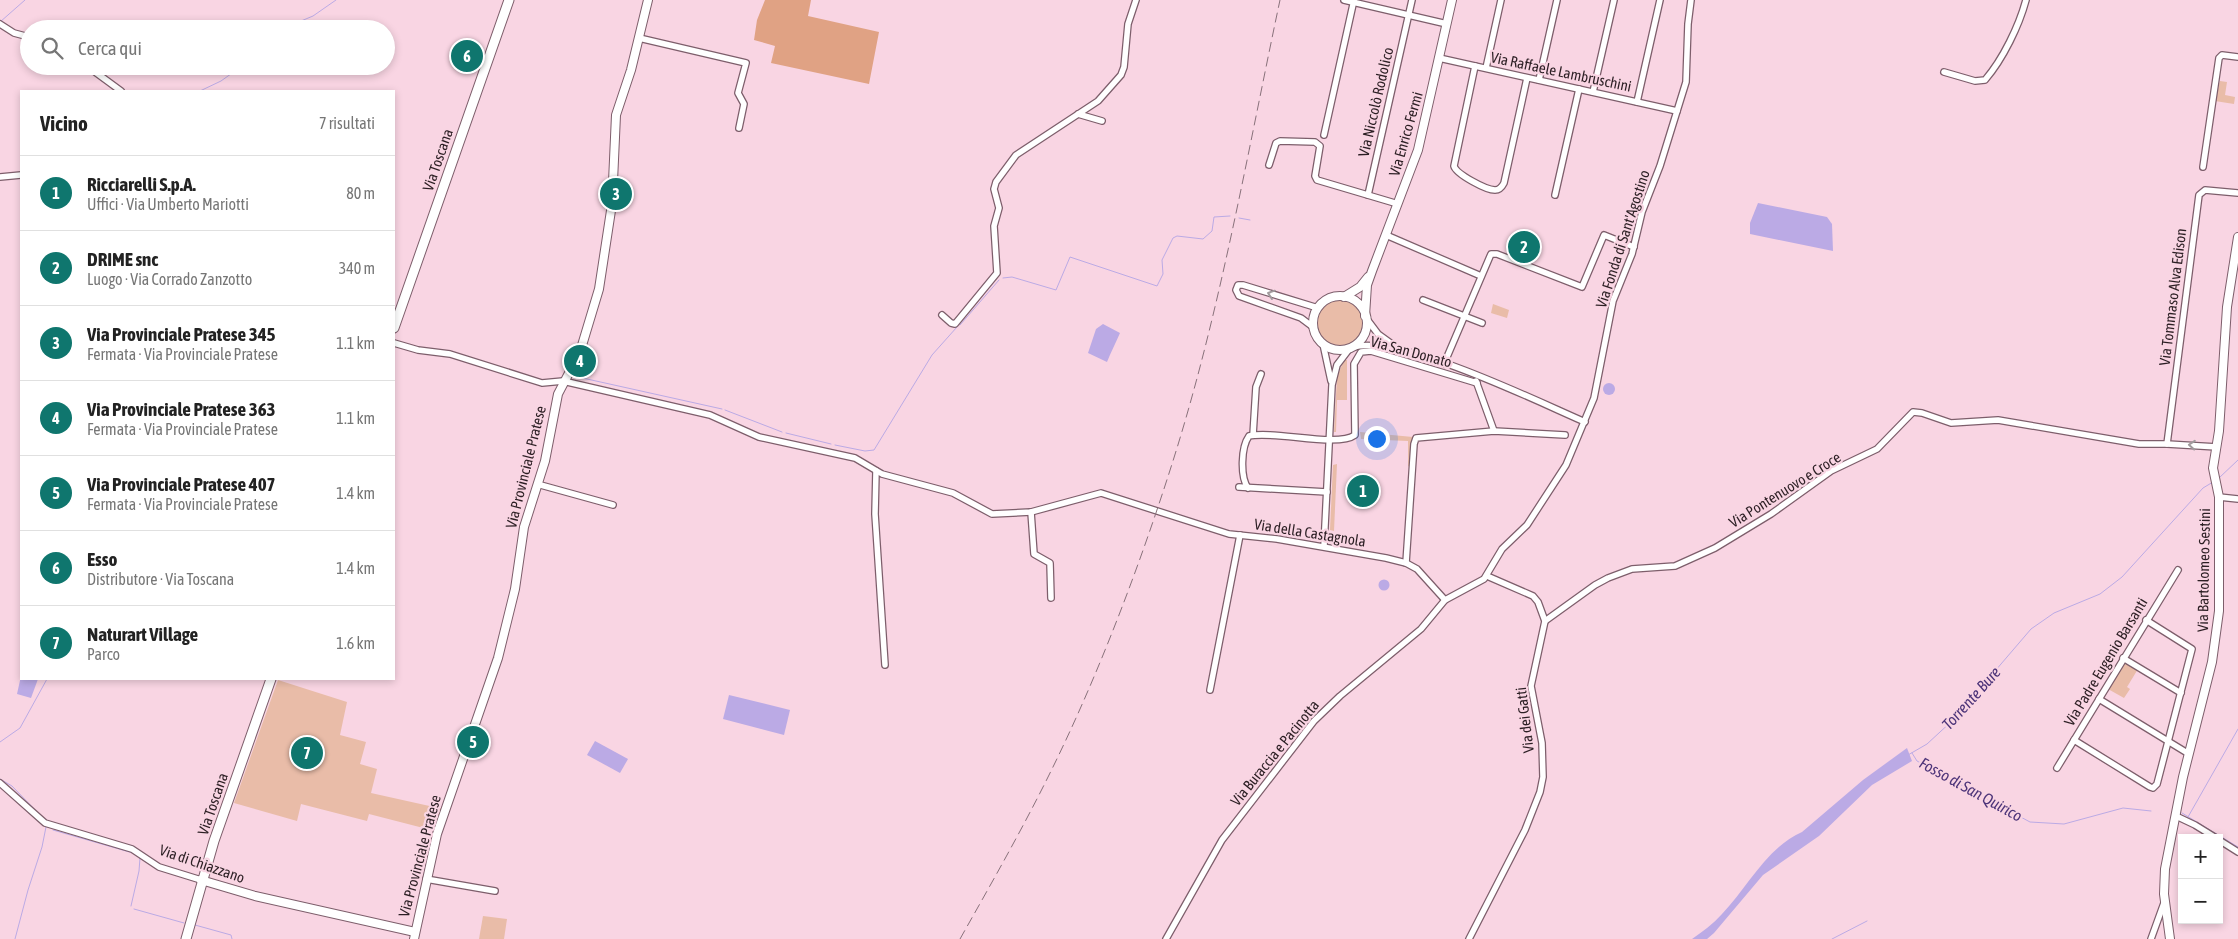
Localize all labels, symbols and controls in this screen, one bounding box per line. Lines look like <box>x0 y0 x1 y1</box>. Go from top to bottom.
search box <box>20 20 395 75</box>
icon: search <box>38 34 66 62</box>
text: Cerca qui <box>78 37 142 59</box>
pin: 6 <box>451 37 483 75</box>
street label: Via Niccolò Rodolico <box>1355 45 1396 158</box>
street label: Via Raffaele Lambruschini <box>1489 48 1633 95</box>
street label: Via Enrico Fermi <box>1385 90 1426 178</box>
text: Vicino <box>40 111 88 135</box>
text: 7 risultati <box>319 114 375 132</box>
street label: Via Toscana <box>419 126 456 193</box>
street label: Via Fonda di Sant'Agostino <box>1592 168 1653 310</box>
text: Ricciarelli S.p.A. <box>87 173 196 195</box>
pin: 3 <box>600 175 632 213</box>
text: 1 <box>52 184 60 202</box>
text: 80 m <box>346 184 375 202</box>
text: Uffici · Via Umberto Mariotti <box>87 195 249 213</box>
street label: Via Tommaso Alva Edison <box>2156 227 2189 367</box>
pin: 2 <box>1508 228 1540 266</box>
text: DRIME snc <box>87 248 158 270</box>
text: 2 <box>52 259 60 277</box>
text: 340 m <box>339 259 375 277</box>
text: Luogo · Via Corrado Zanzotto <box>87 270 252 288</box>
one-way arrow <box>1268 290 1276 300</box>
text: Via Provinciale Pratese 345 <box>87 323 276 345</box>
street label: Via San Donato <box>1369 333 1454 371</box>
text: 3 <box>52 334 60 352</box>
text: 1.1 km <box>336 334 375 352</box>
pin: 4 <box>564 342 596 380</box>
text: Fermata · Via Provinciale Pratese <box>87 345 278 363</box>
text: Via Provinciale Pratese 363 <box>87 398 276 420</box>
street label: Via Provinciale Pratese <box>502 404 549 530</box>
text: 4 <box>52 409 60 427</box>
text: 1.1 km <box>336 409 375 427</box>
text: Fermata · Via Provinciale Pratese <box>87 420 278 438</box>
your location <box>1364 426 1390 452</box>
one-way arrow <box>2188 440 2196 451</box>
street label: Via Pontenuovo e Croce <box>1726 448 1844 531</box>
pin: 1 <box>1347 472 1379 510</box>
text: Via Provinciale Pratese 407 <box>87 473 276 495</box>
text: 5 <box>52 484 60 502</box>
text: 1.4 km <box>336 484 375 502</box>
text: Fermata · Via Provinciale Pratese <box>87 495 278 513</box>
street label: Via Bartolomeo Sestini <box>2194 508 2213 632</box>
street label: Via della Castagnola <box>1253 515 1367 550</box>
text: Esso <box>87 548 117 570</box>
text: 6 <box>52 559 60 577</box>
text: 1.4 km <box>336 559 375 577</box>
text: Distributore · Via Toscana <box>87 570 234 588</box>
street label: Via Padre Eugenio Barsanti <box>2061 595 2151 729</box>
text: Naturart Village <box>87 623 198 645</box>
text: 7 <box>52 634 60 652</box>
text: 1.6 km <box>336 634 375 652</box>
text: Parco <box>87 645 120 663</box>
water label: Torrente Bure <box>1938 663 2004 733</box>
street label: Via dei Gatti <box>1512 686 1537 754</box>
street label: Via Buraccia e Pacinotta <box>1227 697 1322 809</box>
pin: 5 <box>457 723 489 761</box>
pin: 7 <box>291 734 323 772</box>
water label: Fosso di San Quirico <box>1916 753 2026 825</box>
street label: Via Toscana <box>194 770 231 837</box>
street label: Via Provinciale Pratese <box>395 793 444 919</box>
map controls <box>2178 834 2223 924</box>
button: + <box>2178 834 2223 879</box>
street label: Via di Chiazzano <box>157 841 247 886</box>
button: − <box>2178 879 2223 924</box>

